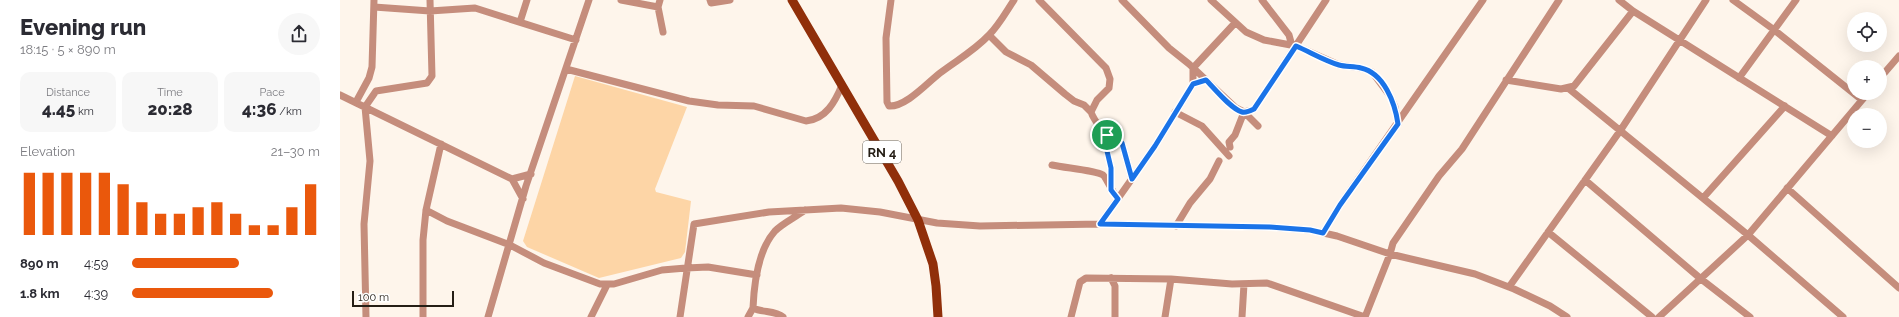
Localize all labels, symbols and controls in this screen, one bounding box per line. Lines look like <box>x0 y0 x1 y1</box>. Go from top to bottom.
map controls <box>1847 12 1887 148</box>
button: locate <box>1847 12 1887 52</box>
button: share <box>278 13 320 55</box>
text: Evening run <box>20 14 146 40</box>
text: 18:15 · 5 × 890 m <box>20 42 116 57</box>
button: + <box>1847 60 1887 100</box>
text: Distance <box>46 86 90 99</box>
text: Time <box>157 86 183 99</box>
text: Pace <box>259 86 285 99</box>
text: 4.45 <box>42 99 75 119</box>
text: 20:28 <box>147 99 193 119</box>
text: 4:36 <box>242 99 277 119</box>
text: km <box>75 105 94 118</box>
text: /km <box>277 105 302 118</box>
button: − <box>1847 108 1887 148</box>
pin <box>1090 118 1124 152</box>
icon: arrive <box>1096 124 1118 146</box>
road number: RN 4 <box>863 141 901 163</box>
text: Elevation <box>20 144 75 159</box>
text: 21–30 m <box>271 144 320 159</box>
text: 890 m <box>20 256 59 271</box>
text: 4:59 <box>84 256 108 271</box>
text: 1.8 km <box>20 286 60 301</box>
text: 4:39 <box>84 286 108 301</box>
scale bar <box>352 289 454 308</box>
text: 100 m <box>358 291 389 304</box>

